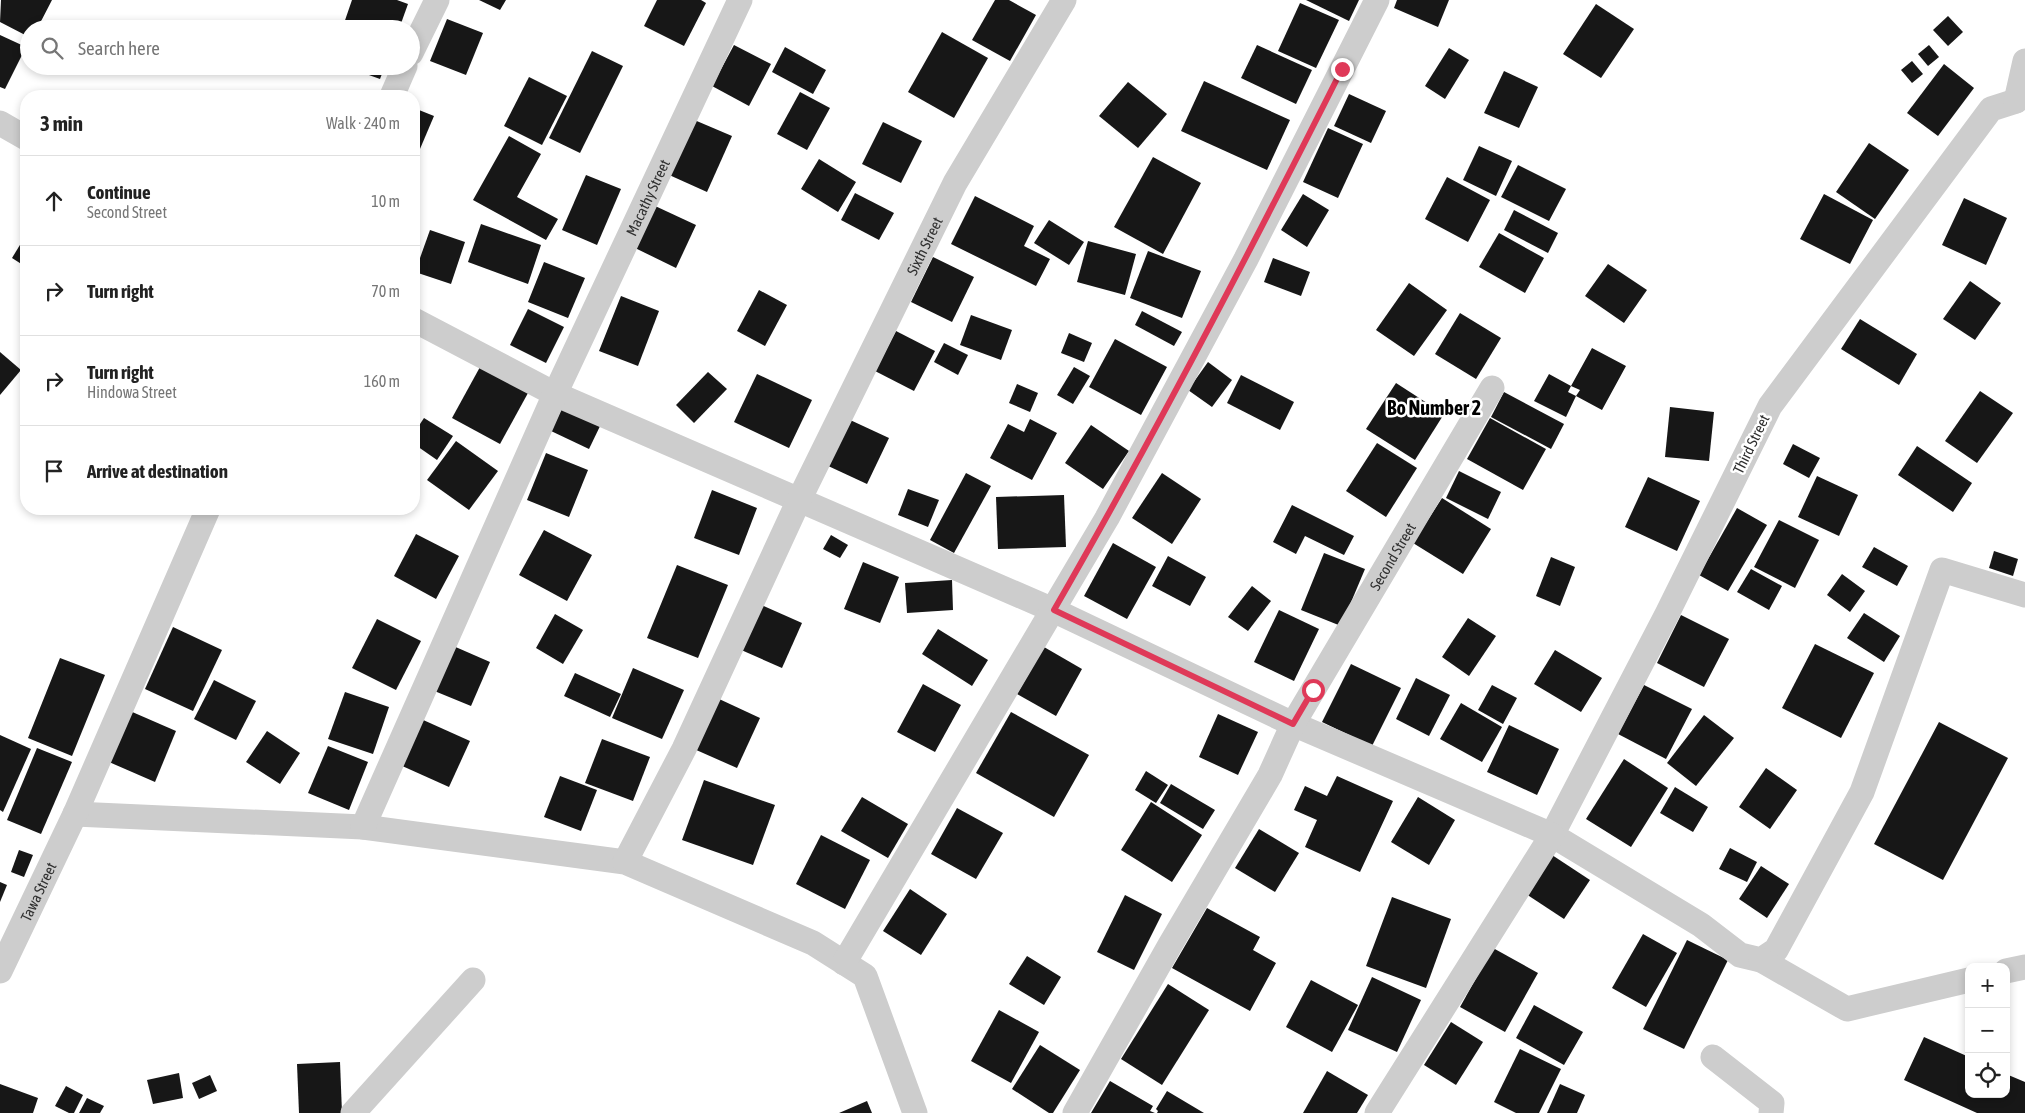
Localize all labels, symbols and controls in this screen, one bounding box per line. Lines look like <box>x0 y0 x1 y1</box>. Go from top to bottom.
search box <box>20 20 420 75</box>
icon: search <box>38 34 66 62</box>
text: Search here <box>78 37 160 59</box>
route end <box>1331 58 1354 81</box>
text: 3 min <box>40 111 83 135</box>
text: Walk · 240 m <box>326 114 400 132</box>
street label: Macathy Street <box>622 156 673 238</box>
text: Continue <box>87 181 151 203</box>
icon: ahead <box>40 187 68 215</box>
text: 10 m <box>371 192 400 210</box>
text: Second Street <box>87 203 167 221</box>
street label: Sixth Street <box>903 214 945 278</box>
icon: right <box>40 277 68 305</box>
text: Turn right <box>87 280 154 302</box>
text: 70 m <box>371 282 400 300</box>
text: Turn right <box>87 361 154 383</box>
icon: right <box>40 367 68 395</box>
text: 160 m <box>364 372 400 390</box>
text: Hindowa Street <box>87 383 177 401</box>
district label: Bo Number 2 <box>1387 396 1481 419</box>
street label: Third Street <box>1729 412 1773 476</box>
icon: arrive <box>40 457 68 485</box>
text: Arrive at destination <box>87 460 228 482</box>
street label: Second Street <box>1366 520 1419 593</box>
route start <box>1302 679 1325 702</box>
street label: Tawa Street <box>17 859 59 924</box>
map controls <box>1965 963 2010 1098</box>
button: + <box>1965 963 2010 1008</box>
button: − <box>1965 1008 2010 1053</box>
button: locate <box>1965 1053 2010 1098</box>

